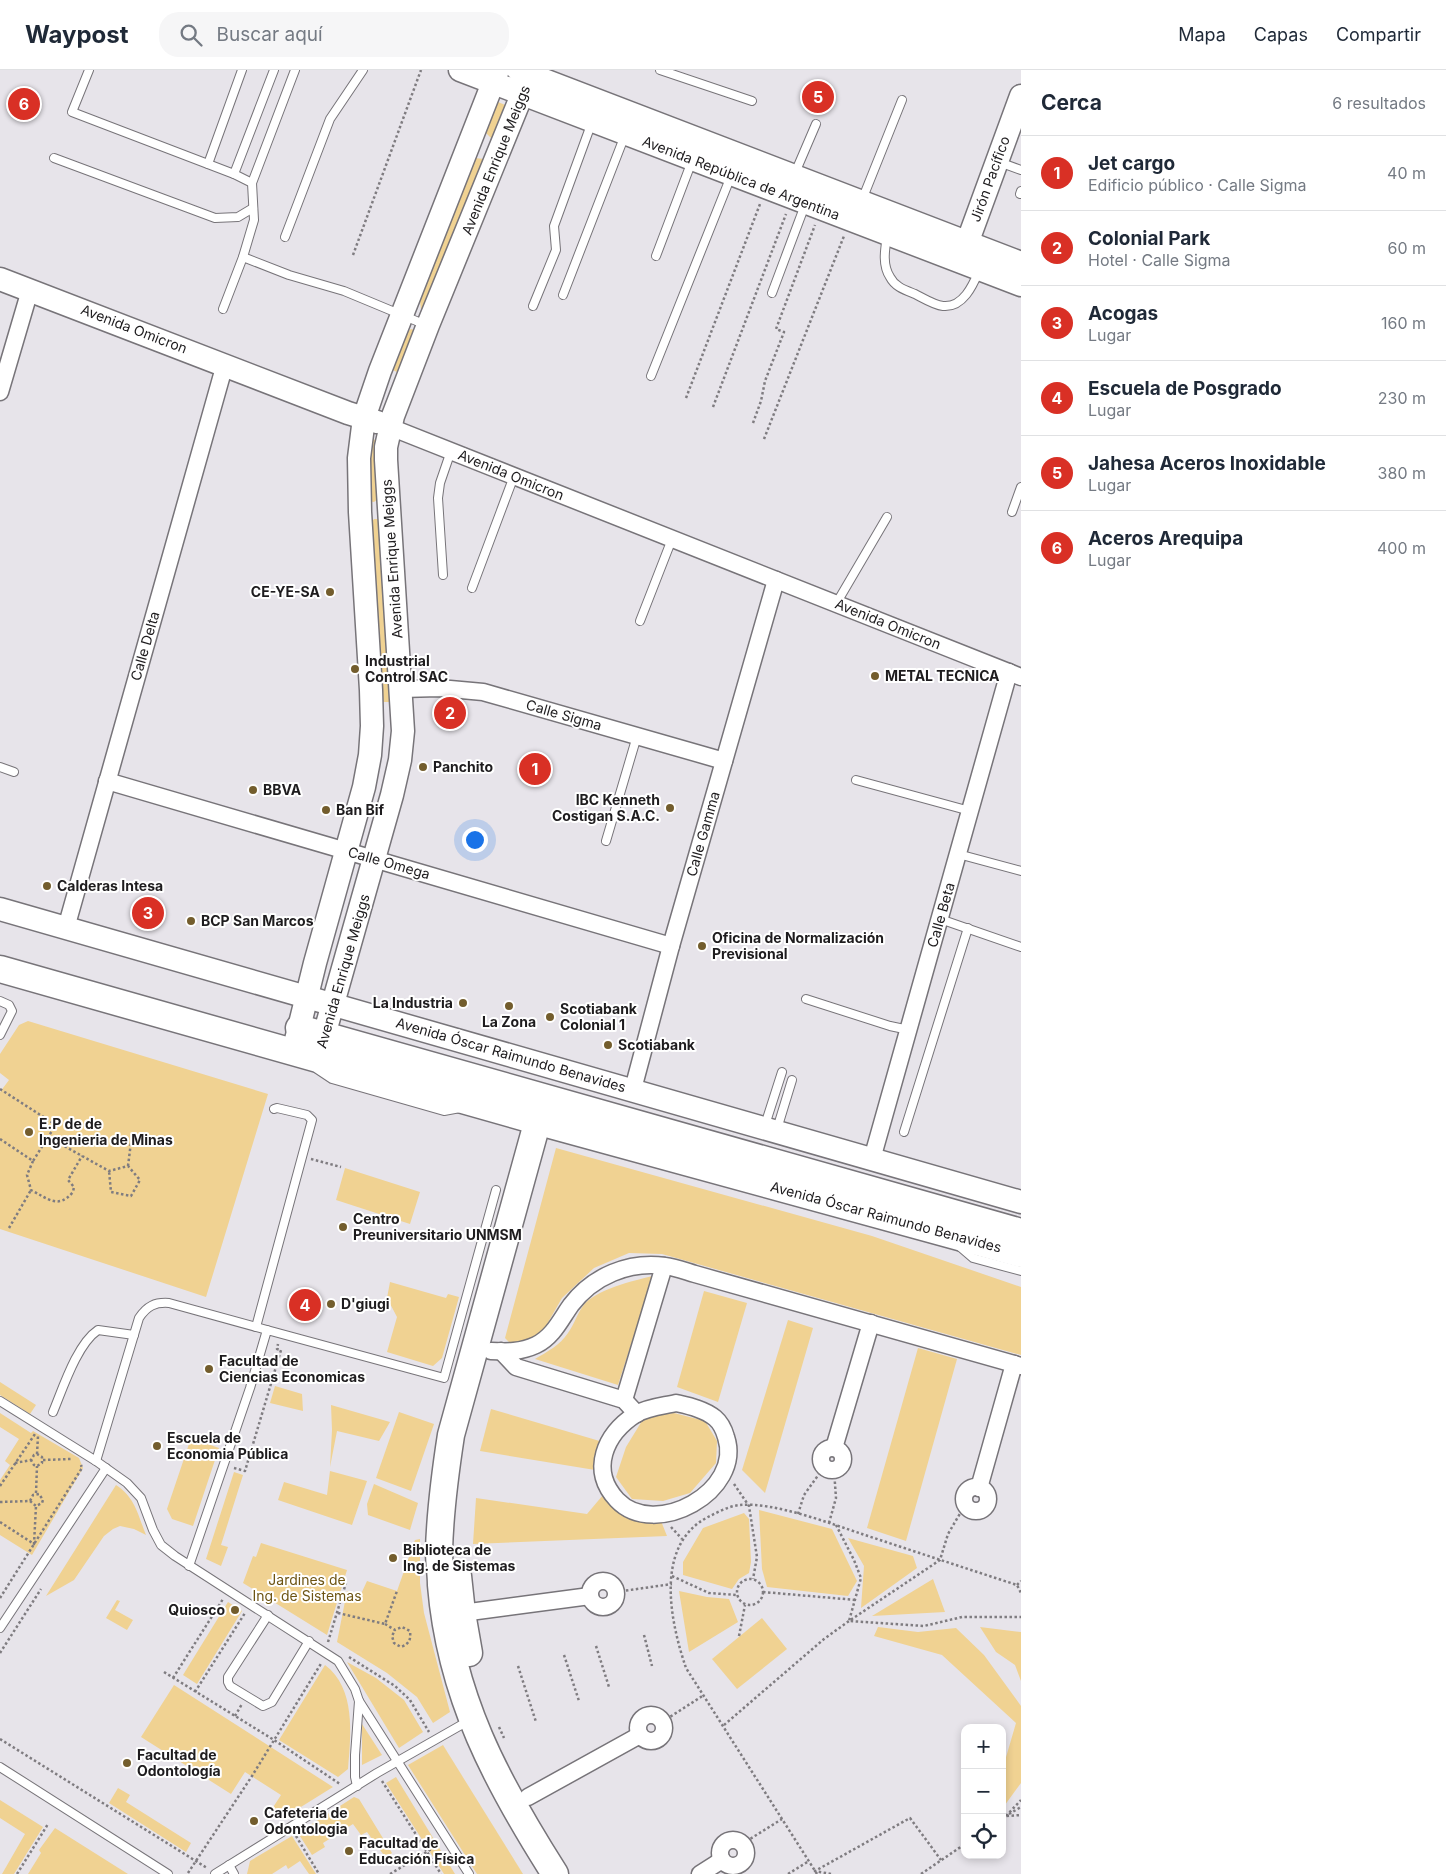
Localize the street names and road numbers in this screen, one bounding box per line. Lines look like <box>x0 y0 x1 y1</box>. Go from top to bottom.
street label: Avenida Enrique Meiggs <box>458 83 533 237</box>
street label: Avenida República de Argentina <box>640 132 842 223</box>
street label: Jirón Pacífico <box>966 134 1013 224</box>
street label: Avenida Omicron <box>79 300 190 357</box>
street label: Avenida Omicron <box>456 446 567 504</box>
street label: Avenida Enrique Meiggs <box>377 479 406 639</box>
street label: Avenida Omicron <box>833 595 944 653</box>
street label: Calle Delta <box>127 609 163 682</box>
street label: Calle Sigma <box>524 696 604 733</box>
street label: Calle Gamma <box>682 789 723 878</box>
street label: Calle Omega <box>346 843 432 882</box>
street label: Calle Beta <box>923 880 958 949</box>
street label: Avenida Enrique Meiggs <box>312 892 373 1050</box>
street label: Avenida Óscar Raimundo Benavides <box>394 1014 628 1096</box>
street label: Avenida Óscar Raimundo Benavides <box>769 1177 1003 1256</box>

